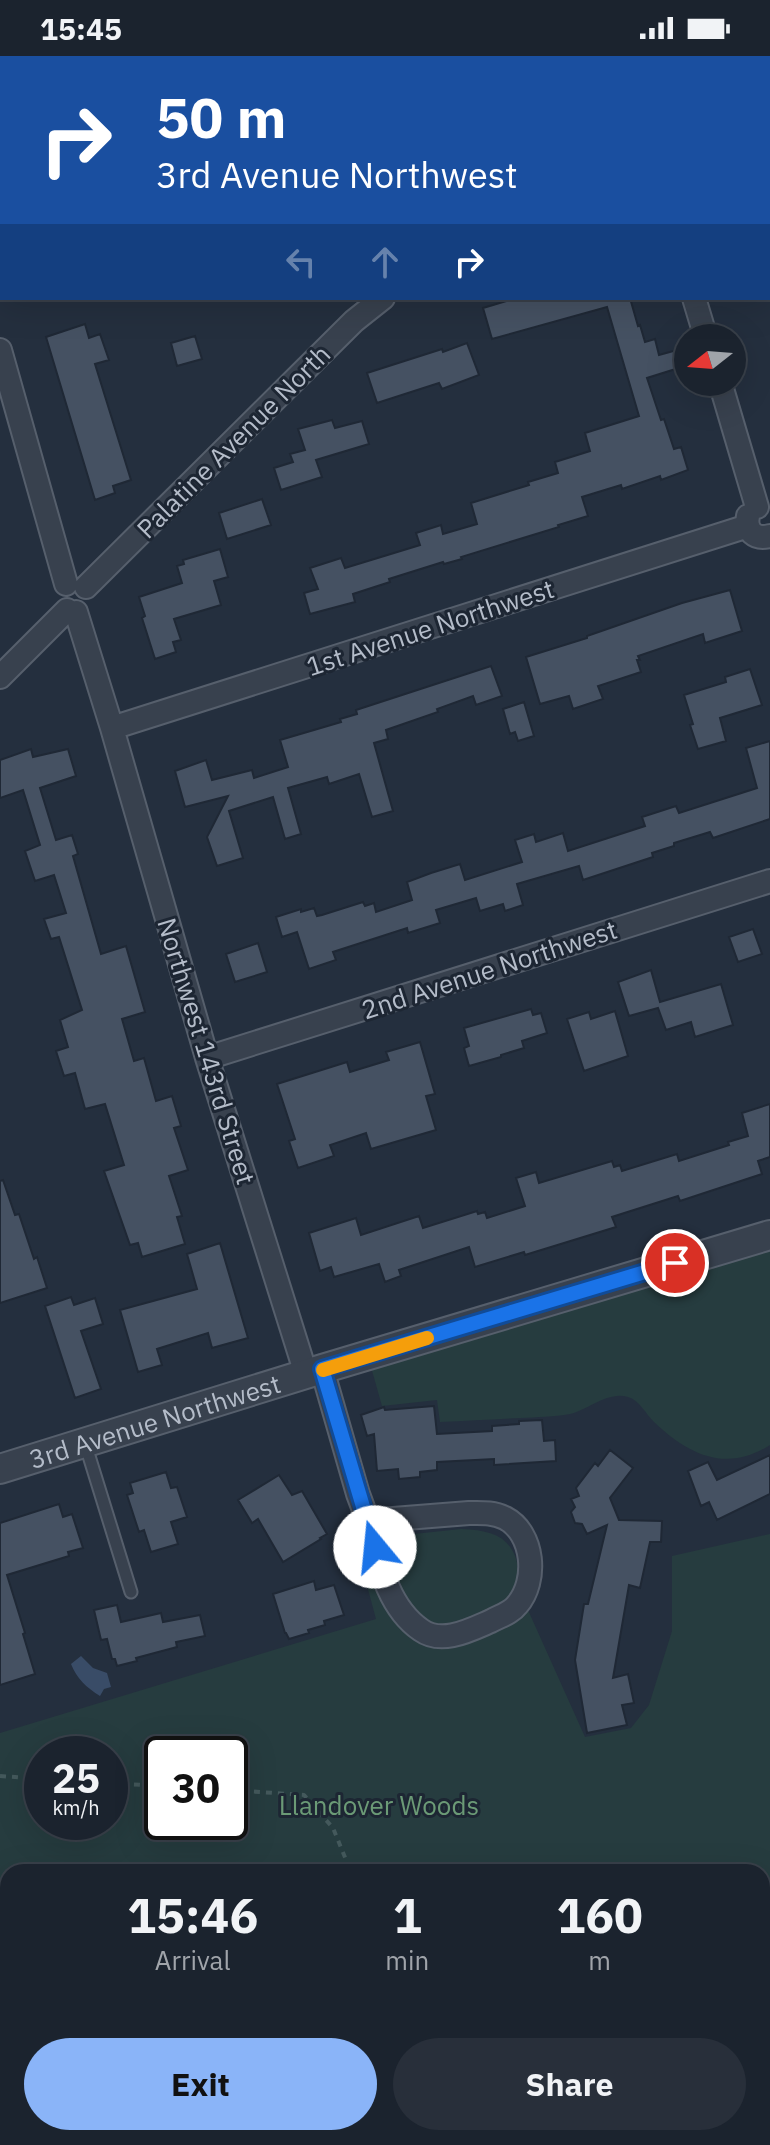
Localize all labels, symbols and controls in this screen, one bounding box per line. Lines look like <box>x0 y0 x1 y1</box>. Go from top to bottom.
text: 15:45 <box>40 9 122 48</box>
text: 50 m <box>156 81 286 153</box>
icon: right <box>24 88 128 192</box>
text: 3rd Avenue Northwest <box>156 151 518 198</box>
icon: left <box>279 240 323 284</box>
icon: ahead <box>363 240 407 284</box>
icon: right <box>447 240 491 284</box>
north arrow <box>674 324 746 396</box>
map controls <box>674 324 746 396</box>
street label: Palatine Avenue North <box>129 337 337 545</box>
street label: 1st Avenue Northwest <box>302 571 558 683</box>
street label: 2nd Avenue Northwest <box>357 912 621 1026</box>
street label: Northwest 143rd Street <box>150 914 264 1188</box>
pin <box>641 1229 709 1297</box>
icon: arrive <box>653 1241 697 1285</box>
street label: 3rd Avenue Northwest <box>25 1366 285 1476</box>
position arrow <box>333 1505 417 1589</box>
speed limit sign: 30 <box>144 1736 248 1840</box>
text: 25 <box>52 1752 100 1804</box>
park label: Llandover Woods <box>279 1788 479 1822</box>
text: km/h <box>52 1794 100 1821</box>
text: 15:46 <box>127 1884 258 1946</box>
text: 1 <box>393 1884 422 1946</box>
text: 160 <box>556 1884 643 1946</box>
text: Arrival <box>155 1943 231 1977</box>
text: min <box>385 1943 429 1977</box>
text: m <box>588 1943 611 1977</box>
button: Exit <box>24 2038 377 2130</box>
button: Share <box>393 2038 746 2130</box>

